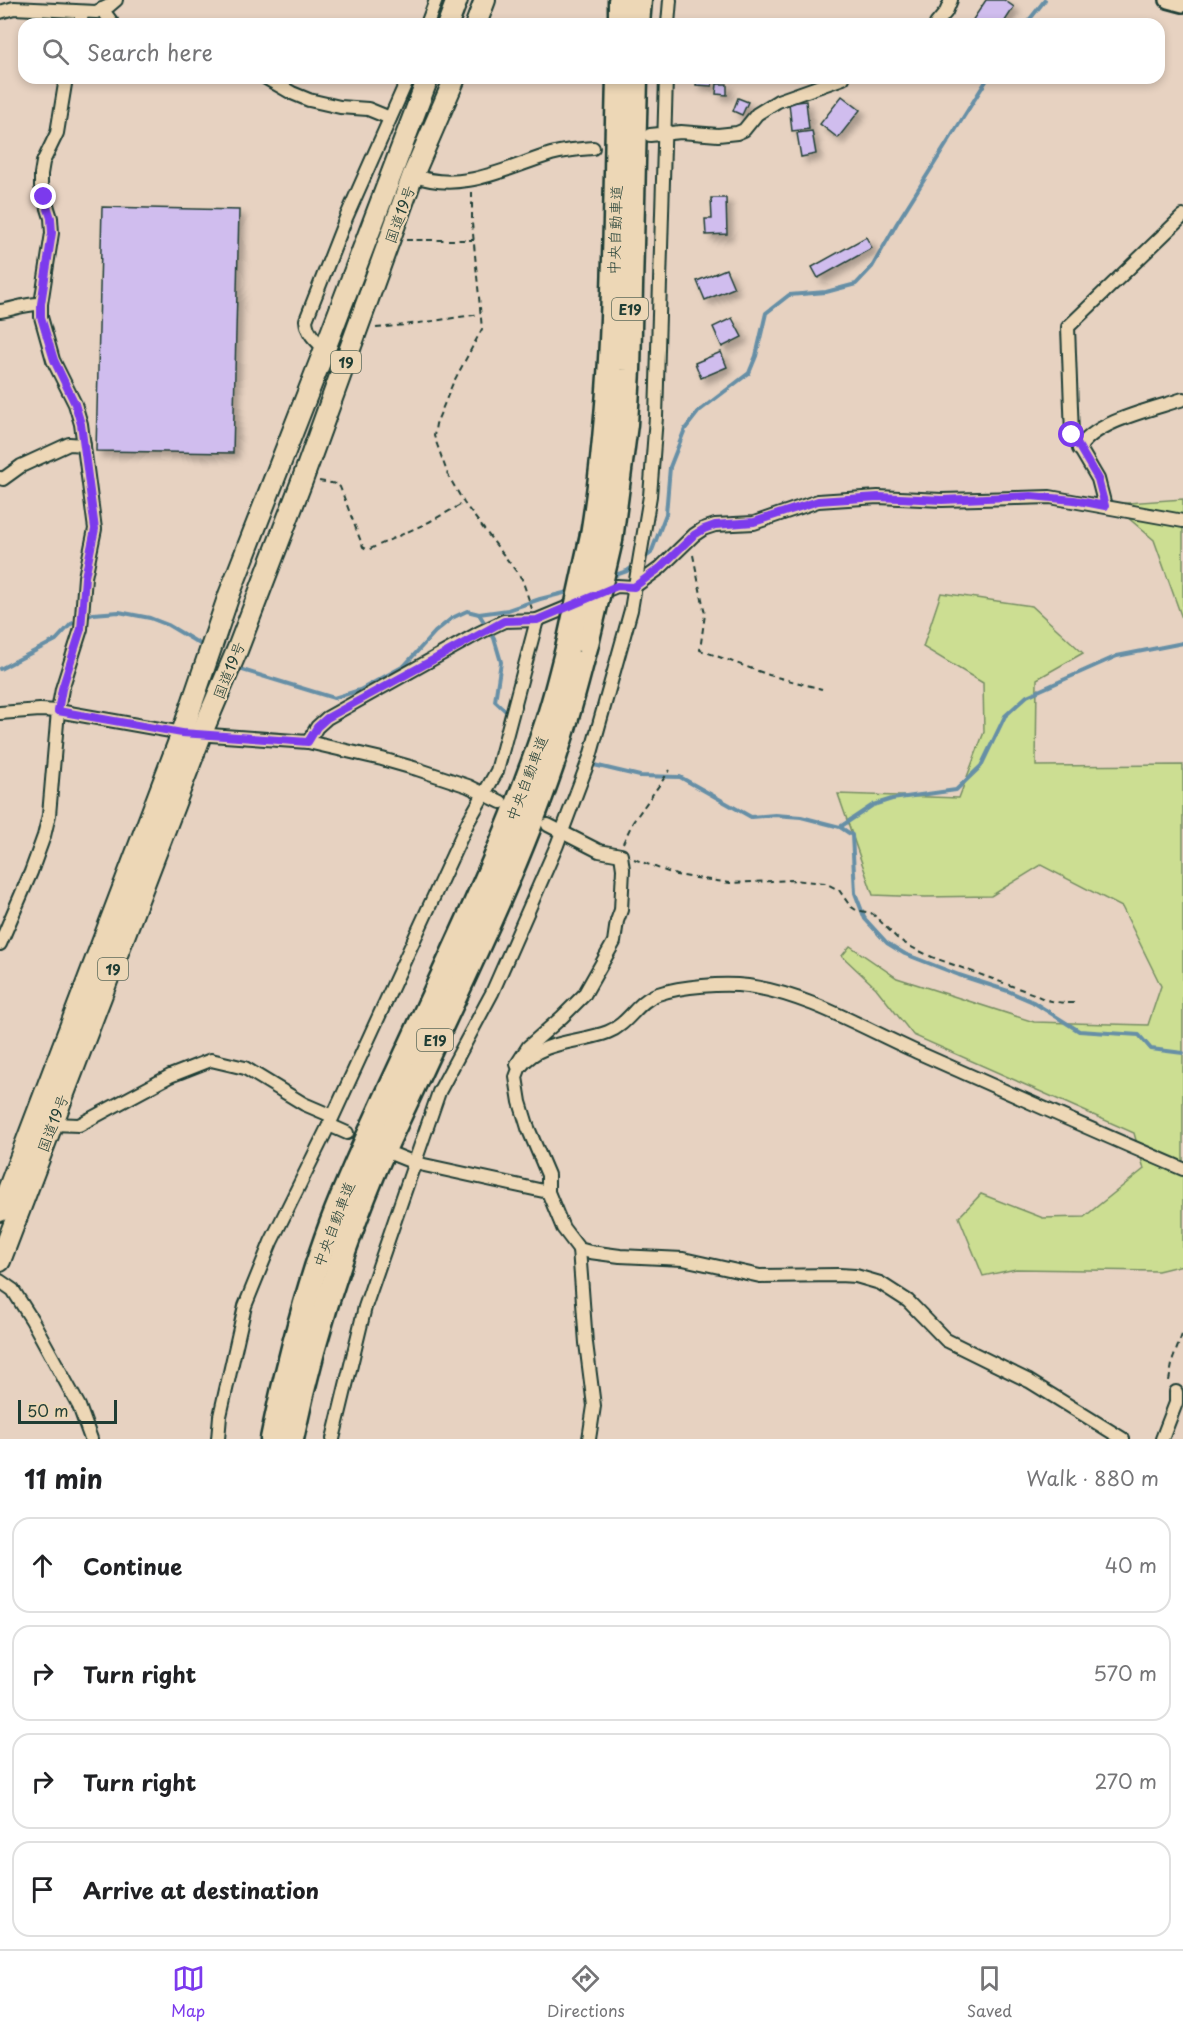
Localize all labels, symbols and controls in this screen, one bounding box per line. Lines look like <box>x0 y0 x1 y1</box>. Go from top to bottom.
search box <box>18 18 1165 84</box>
icon: search <box>39 35 72 68</box>
text: Search here <box>87 35 213 68</box>
street label: 国道19号 <box>378 182 420 246</box>
route end <box>30 183 56 209</box>
street label: 中央自動車道 <box>601 185 627 275</box>
road number: E19 <box>612 298 648 320</box>
road number: 19 <box>331 351 361 373</box>
route start <box>1058 421 1084 447</box>
street label: 国道19号 <box>206 638 250 702</box>
street label: 中央自動車道 <box>499 732 553 824</box>
road number: 19 <box>98 958 128 980</box>
road number: E19 <box>417 1029 453 1051</box>
street label: 国道19号 <box>30 1091 74 1155</box>
street label: 中央自動車道 <box>306 1178 360 1270</box>
scale bar <box>18 1397 117 1424</box>
text: 50 m <box>27 1398 68 1422</box>
text: 11 min <box>24 1459 103 1498</box>
text: Walk · 880 m <box>1026 1463 1159 1493</box>
icon: ahead <box>26 1549 59 1582</box>
text: Continue <box>83 1549 182 1582</box>
text: 40 m <box>1105 1550 1157 1580</box>
icon: right <box>26 1657 59 1690</box>
text: Turn right <box>83 1657 196 1690</box>
text: 570 m <box>1093 1658 1157 1688</box>
icon: right <box>26 1765 59 1798</box>
text: Turn right <box>83 1765 196 1798</box>
text: 270 m <box>1094 1766 1157 1796</box>
icon: arrive <box>26 1873 59 1906</box>
text: Arrive at destination <box>83 1873 319 1906</box>
tab: Map <box>171 1962 205 2022</box>
tab: Directions <box>547 1962 625 2022</box>
tab: Saved <box>967 1962 1012 2022</box>

